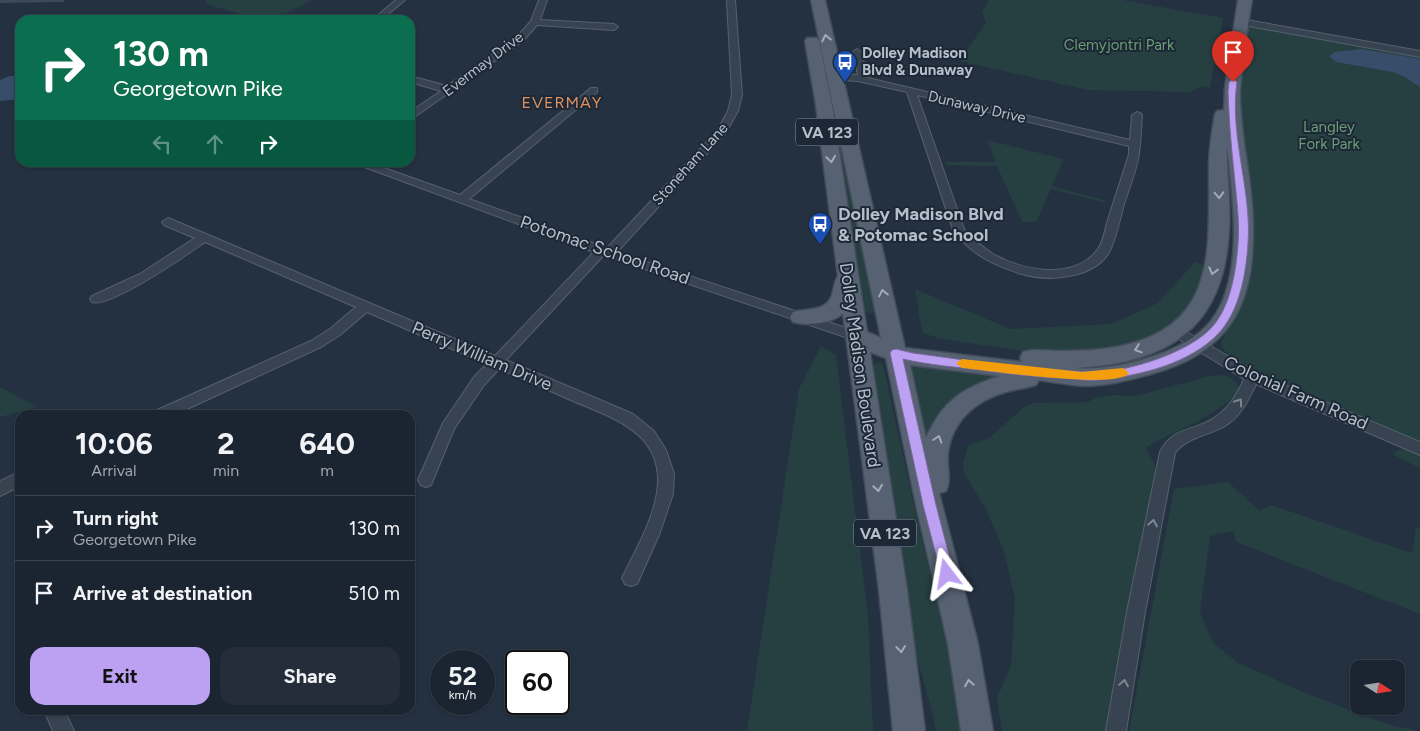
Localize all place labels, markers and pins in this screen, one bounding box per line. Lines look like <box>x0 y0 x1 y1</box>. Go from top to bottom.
pin <box>1212 31 1254 82</box>
place label: Dolley Madison Blvd & Dunaway <box>862 44 973 79</box>
bus stop icon: Dolley Madison Blvd & Dunaway <box>832 49 858 83</box>
place label: Dolley Madison Blvd & Potomac School <box>838 203 1004 246</box>
bus stop icon: Dolley Madison Blvd & Potomac School <box>807 211 833 245</box>

